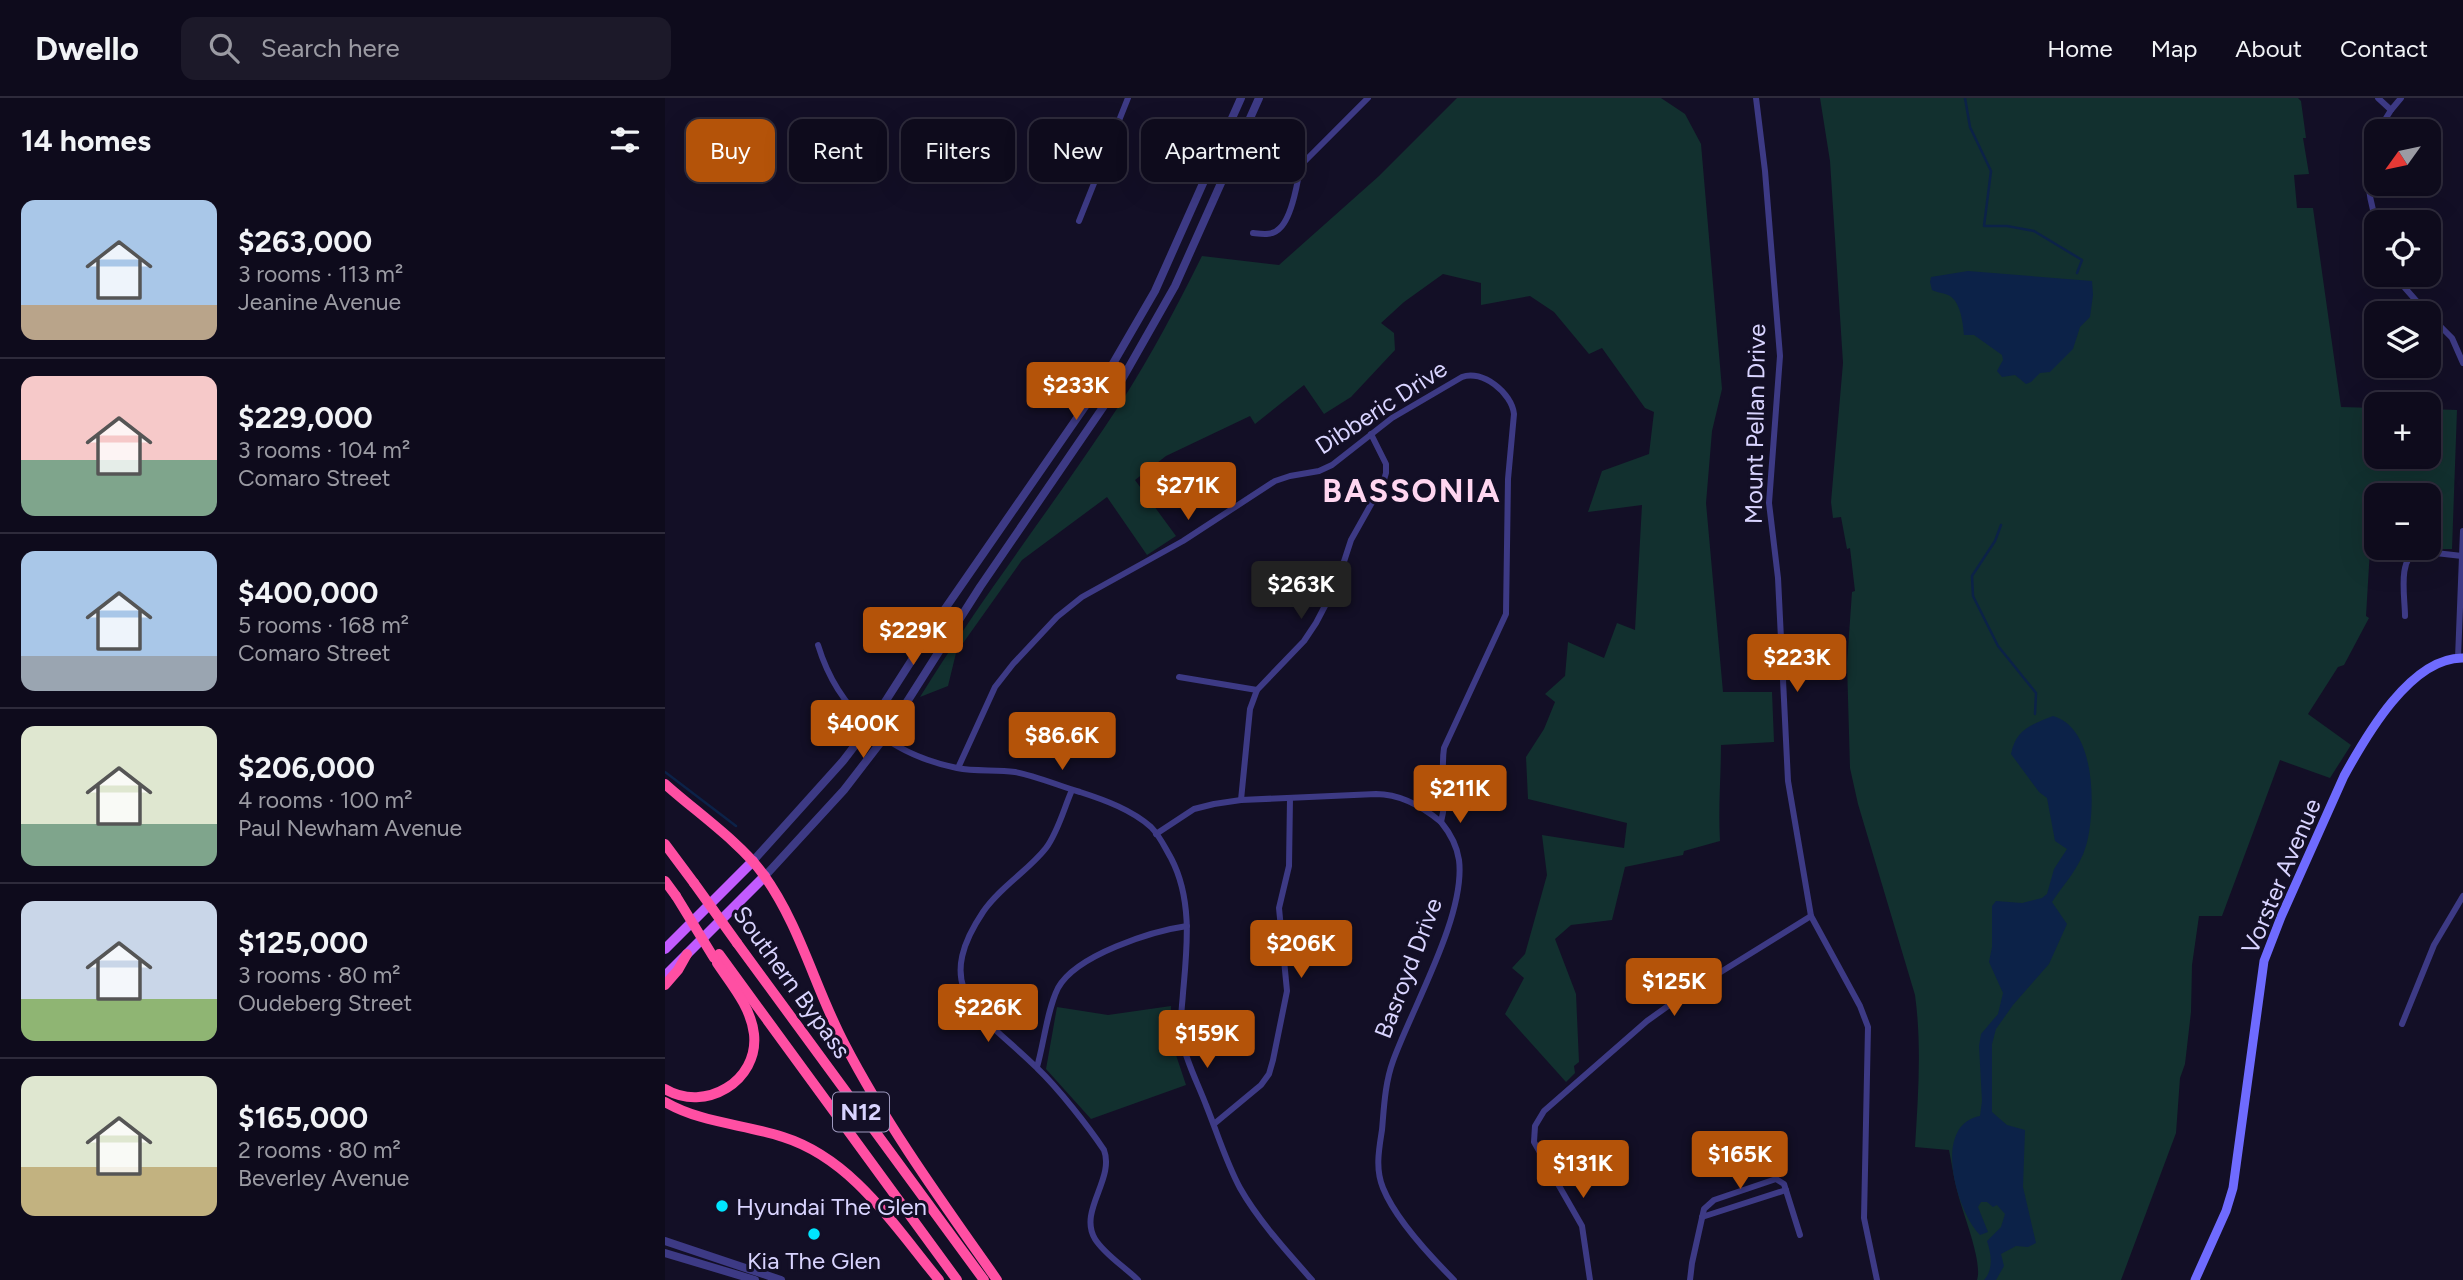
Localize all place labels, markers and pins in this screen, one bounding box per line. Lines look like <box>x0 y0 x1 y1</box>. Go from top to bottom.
pin: $233K <box>1027 362 1125 422</box>
pin: $271K <box>1139 462 1237 522</box>
pin: $263K <box>1252 561 1350 621</box>
pin: $229K <box>864 608 962 667</box>
pin: $223K <box>1748 634 1846 694</box>
pin: $400K <box>814 700 912 760</box>
pin: $86.6K <box>1005 712 1119 772</box>
pin: $211K <box>1411 766 1509 825</box>
pin: $206K <box>1252 920 1350 980</box>
pin: $125K <box>1625 958 1723 1018</box>
pin: $226K <box>939 984 1037 1044</box>
pin: $159K <box>1158 1010 1256 1070</box>
pin: $165K <box>1691 1132 1789 1191</box>
pin: $131K <box>1534 1140 1632 1200</box>
place label: Hyundai The Glen <box>736 1192 927 1221</box>
marker: Hyundai The Glen <box>714 1198 730 1214</box>
marker: Kia The Glen <box>806 1226 822 1242</box>
place label: Kia The Glen <box>747 1246 881 1275</box>

